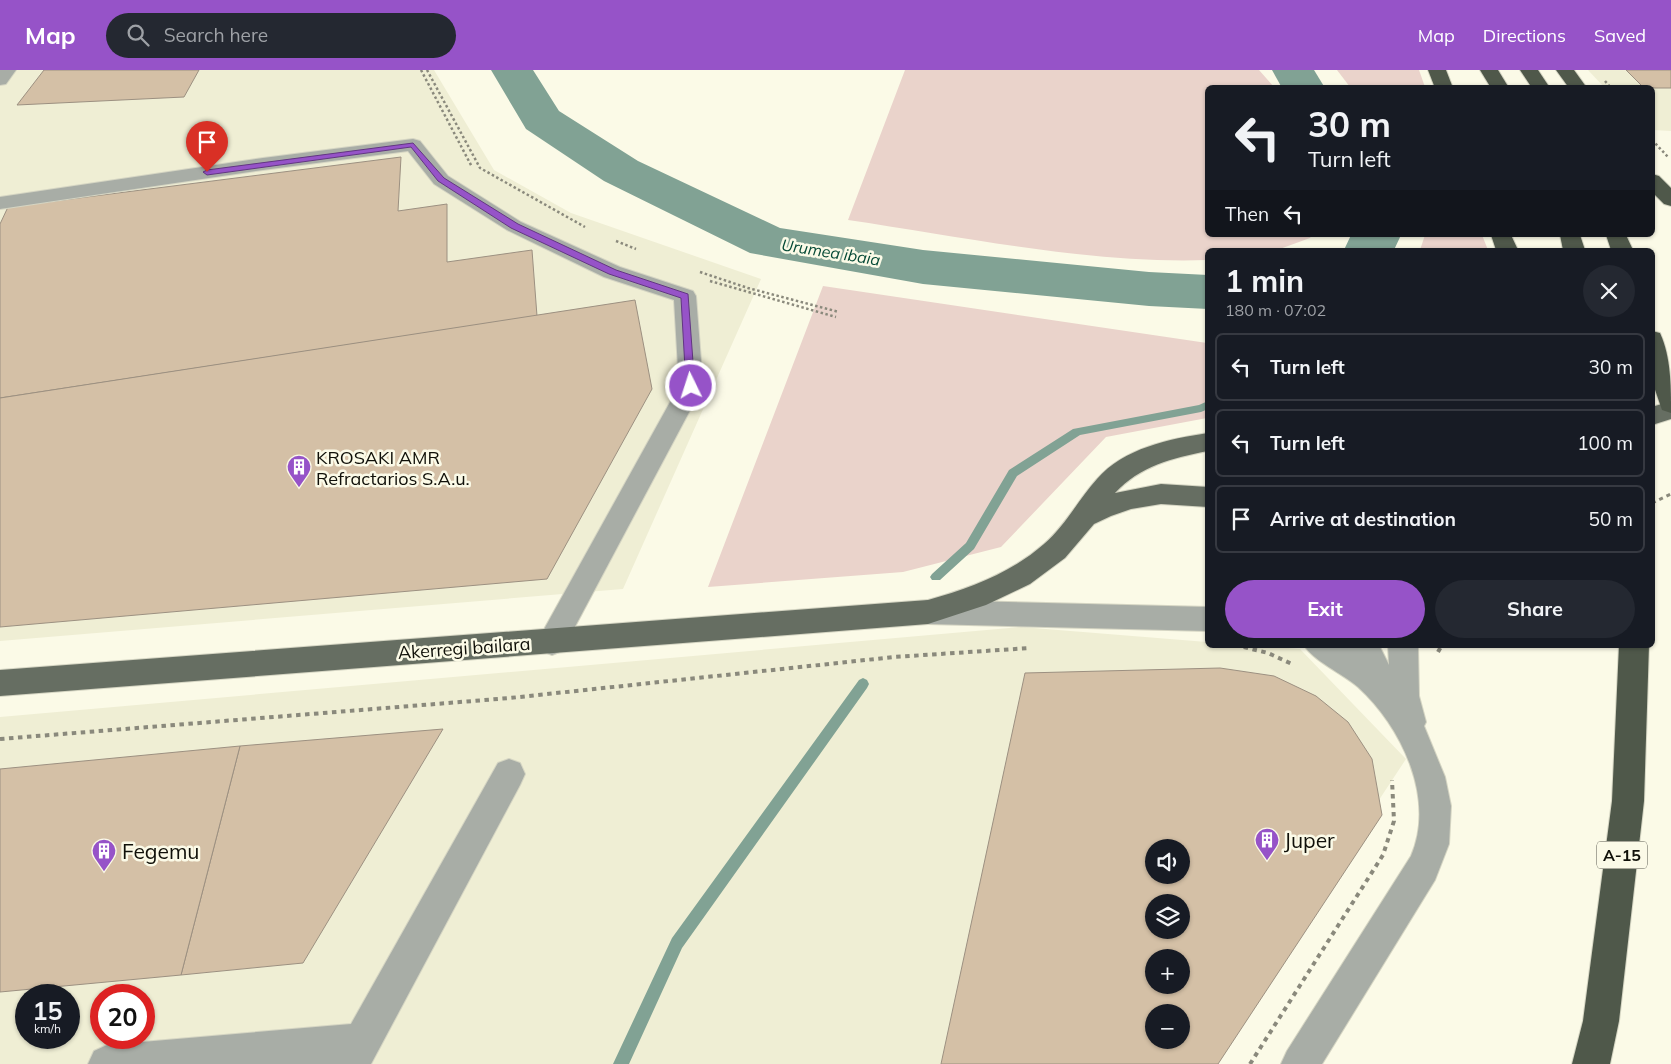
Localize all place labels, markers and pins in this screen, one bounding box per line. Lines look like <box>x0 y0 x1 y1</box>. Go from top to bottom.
pin <box>186 121 228 172</box>
place label: KROSAKI AMR Refractarios S.A.u. <box>316 446 470 490</box>
building icon: KROSAKI AMR Refractarios S.A.u. <box>286 454 312 488</box>
building icon: Juper <box>1254 827 1280 861</box>
place label: Juper <box>1284 827 1335 853</box>
building icon: Fegemu <box>91 838 117 872</box>
place label: Fegemu <box>122 838 199 864</box>

